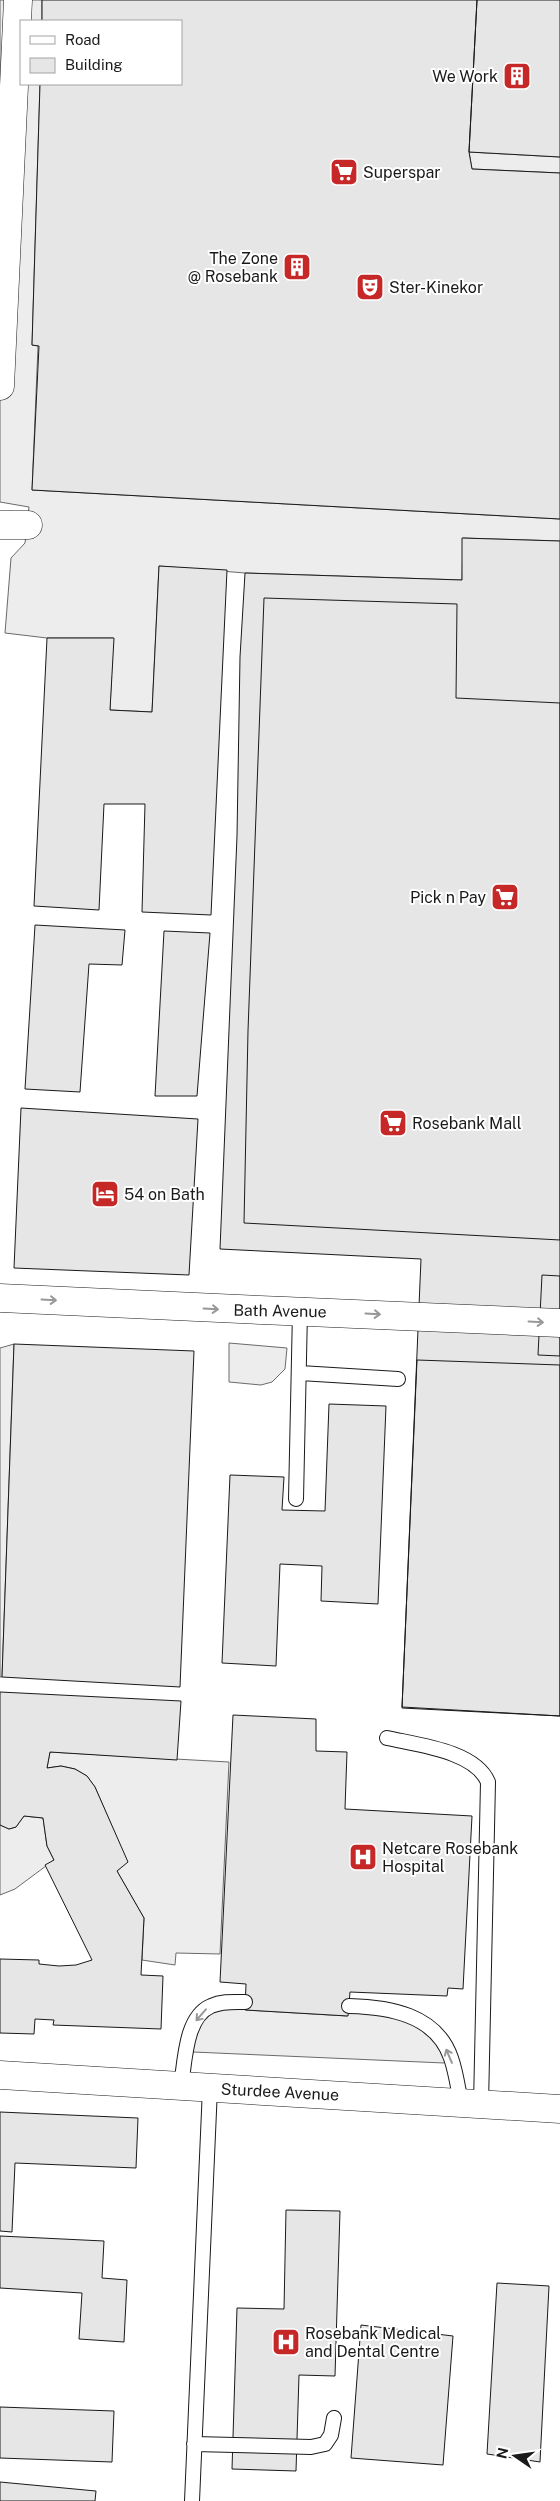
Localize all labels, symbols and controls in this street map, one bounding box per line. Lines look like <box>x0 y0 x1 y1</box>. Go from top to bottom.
legend <box>20 20 182 85</box>
text: Road <box>65 31 101 48</box>
text: Building <box>65 56 123 73</box>
building icon: We Work <box>502 61 532 91</box>
place label: We Work <box>432 67 498 86</box>
supermarket icon: Superspar <box>329 157 359 187</box>
place label: Superspar <box>363 163 441 182</box>
place label: The Zone @ Rosebank <box>188 249 278 286</box>
building icon: The Zone @ Rosebank <box>282 252 312 282</box>
theatre icon: Ster-Kinekor <box>355 272 385 302</box>
place label: Ster-Kinekor <box>389 278 483 297</box>
supermarket icon: Pick n Pay <box>490 882 520 912</box>
place label: Pick n Pay <box>410 888 486 907</box>
supermarket icon: Rosebank Mall <box>378 1108 408 1138</box>
place label: Rosebank Mall <box>412 1114 522 1133</box>
hotel icon: 54 on Bath <box>90 1179 120 1209</box>
place label: 54 on Bath <box>124 1185 205 1204</box>
one-way arrow <box>40 1296 56 1305</box>
street label: Bath Avenue <box>233 1301 327 1321</box>
one-way arrow <box>202 1304 219 1314</box>
one-way arrow <box>365 1310 381 1319</box>
one-way arrow <box>527 1317 543 1326</box>
place label: Netcare Rosebank Hospital <box>382 1839 518 1876</box>
hospital icon: Netcare Rosebank Hospital <box>348 1842 378 1872</box>
one-way arrow <box>196 2008 207 2021</box>
one-way arrow <box>444 2049 454 2064</box>
street label: Sturdee Avenue <box>220 2079 340 2105</box>
place label: Rosebank Medical and Dental Centre <box>305 2324 441 2361</box>
hospital icon: Rosebank Medical and Dental Centre <box>271 2327 301 2357</box>
north arrow <box>490 2431 540 2481</box>
text: N <box>493 2446 511 2460</box>

